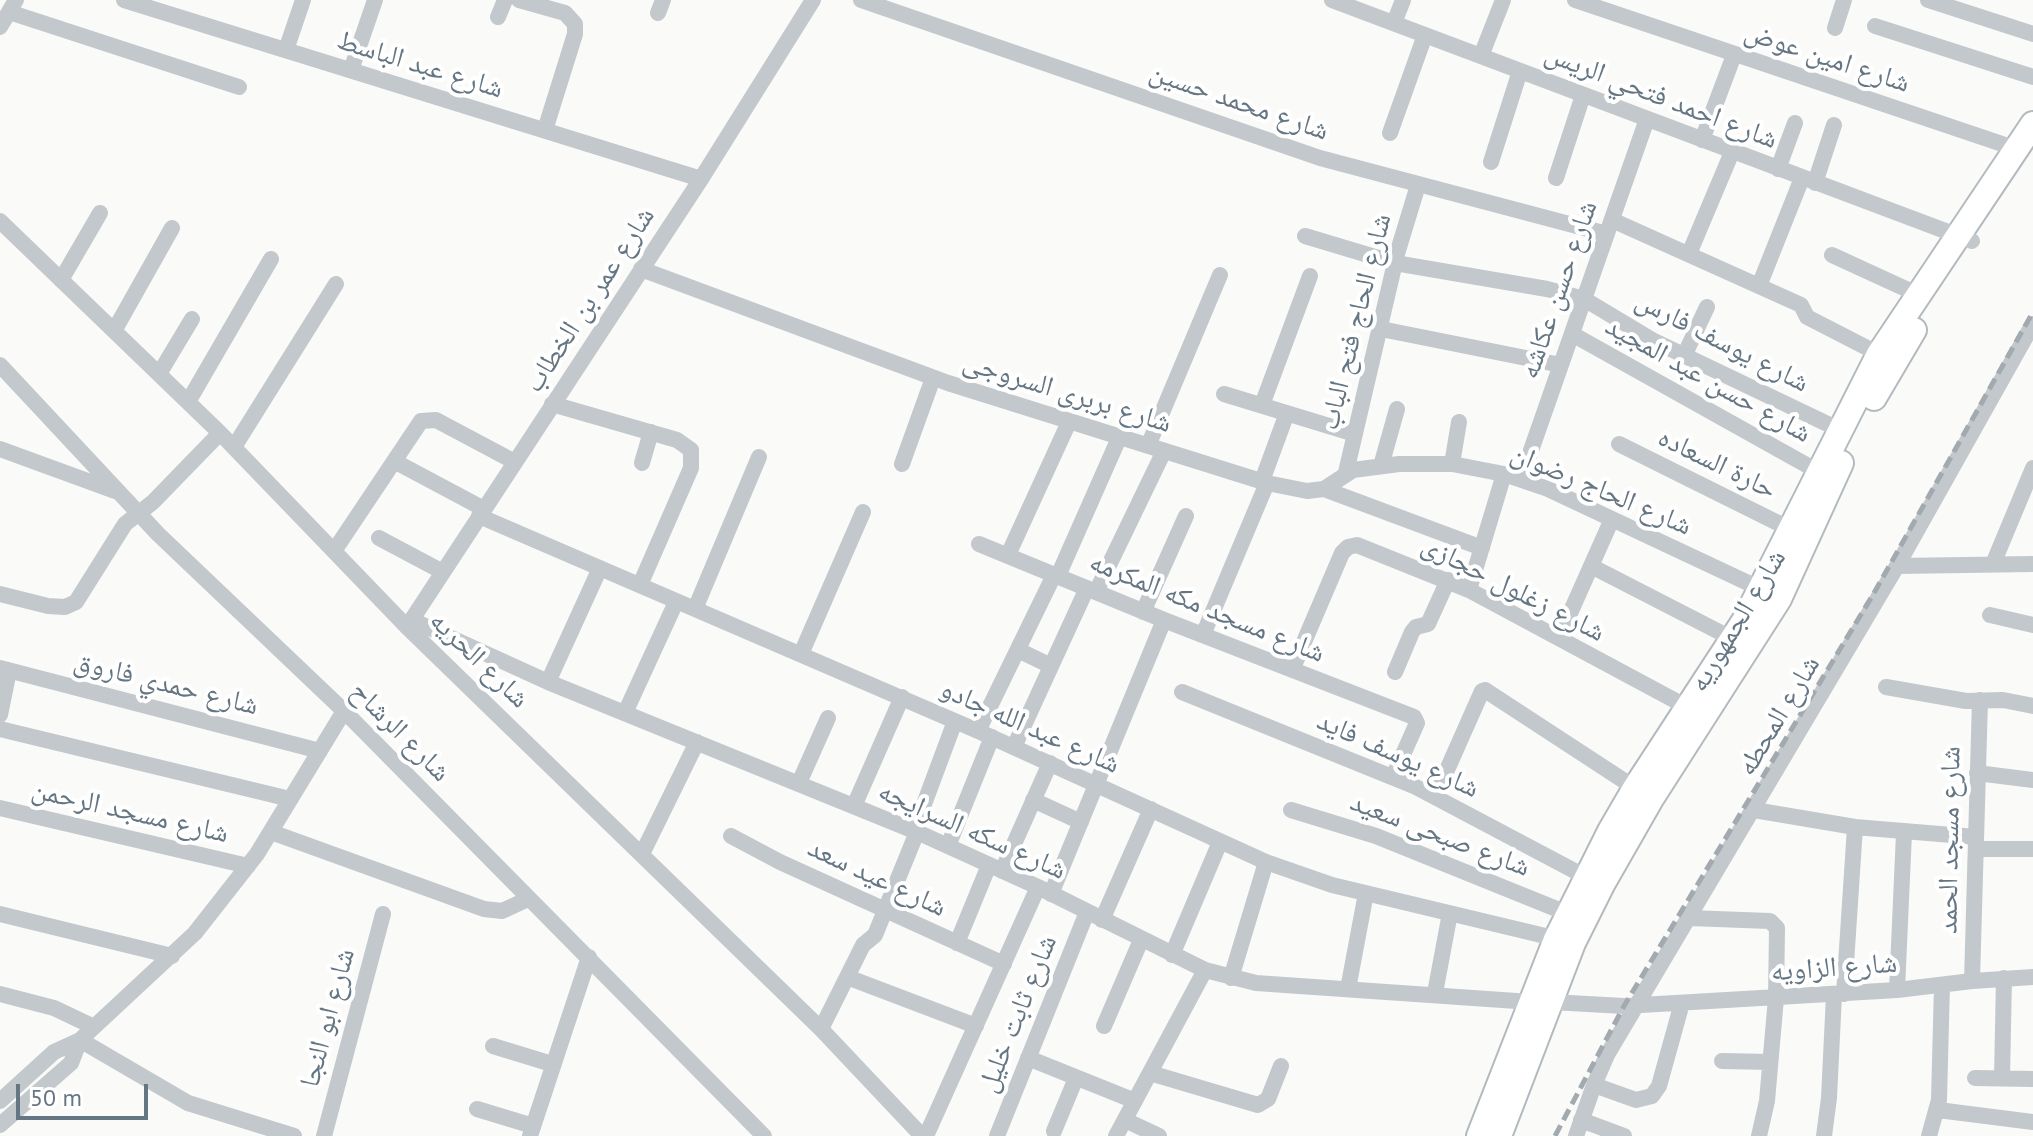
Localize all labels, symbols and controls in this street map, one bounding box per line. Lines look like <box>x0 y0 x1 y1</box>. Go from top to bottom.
street label: شارع امين عوض <box>1740 15 1914 101</box>
street label: شارع عبد الباسط <box>333 24 507 106</box>
street label: شارع احمد فتحي الريس <box>1540 37 1782 157</box>
street label: شارع محمد حسين <box>1145 56 1333 148</box>
street label: شارع حسن عكاشه <box>1513 197 1605 383</box>
street label: شارع عمر بن الخطاب <box>518 201 662 399</box>
street label: شارع الحاج فتح الباب <box>1313 210 1399 434</box>
street label: شارع يوسف فارس <box>1630 284 1814 400</box>
street label: شارع حسن عبد المجيد <box>1599 310 1817 450</box>
street label: شارع بربرى السروجى <box>959 345 1175 441</box>
street label: حارة السعاده <box>1652 421 1782 507</box>
street label: شارع الحاج رضوان <box>1505 437 1697 543</box>
street label: شارع زغلول حجازى <box>1416 528 1610 650</box>
street label: شارع الجمهوريه <box>1682 544 1794 698</box>
street label: شارع مسجد مكه المكرمه <box>1084 545 1330 671</box>
street label: شارع الحريه <box>422 604 536 716</box>
street label: شارع حمدي فاروق <box>70 645 262 723</box>
street label: شارع المحطه <box>1730 650 1828 782</box>
street label: شارع عبد الله جادو <box>935 672 1125 782</box>
street label: شارع الرشاح <box>343 675 457 789</box>
street label: شارع يوسف فايد <box>1312 704 1484 806</box>
street label: شارع مسجد الحمد <box>1932 746 1968 934</box>
street label: شارع مسجد الرحمن <box>28 773 232 851</box>
street label: شارع سكه السرايجه <box>873 775 1071 887</box>
street label: شارع صبحى سعيد <box>1345 785 1535 885</box>
street label: شارع عيد سعد <box>802 831 952 925</box>
street label: شارع ثابت خليل <box>971 930 1065 1098</box>
street label: شارع ابو النجا <box>293 945 363 1091</box>
street label: شارع الزاويه <box>1770 947 1898 989</box>
scale bar <box>20 1068 152 1118</box>
text: 50 m <box>30 1082 82 1113</box>

